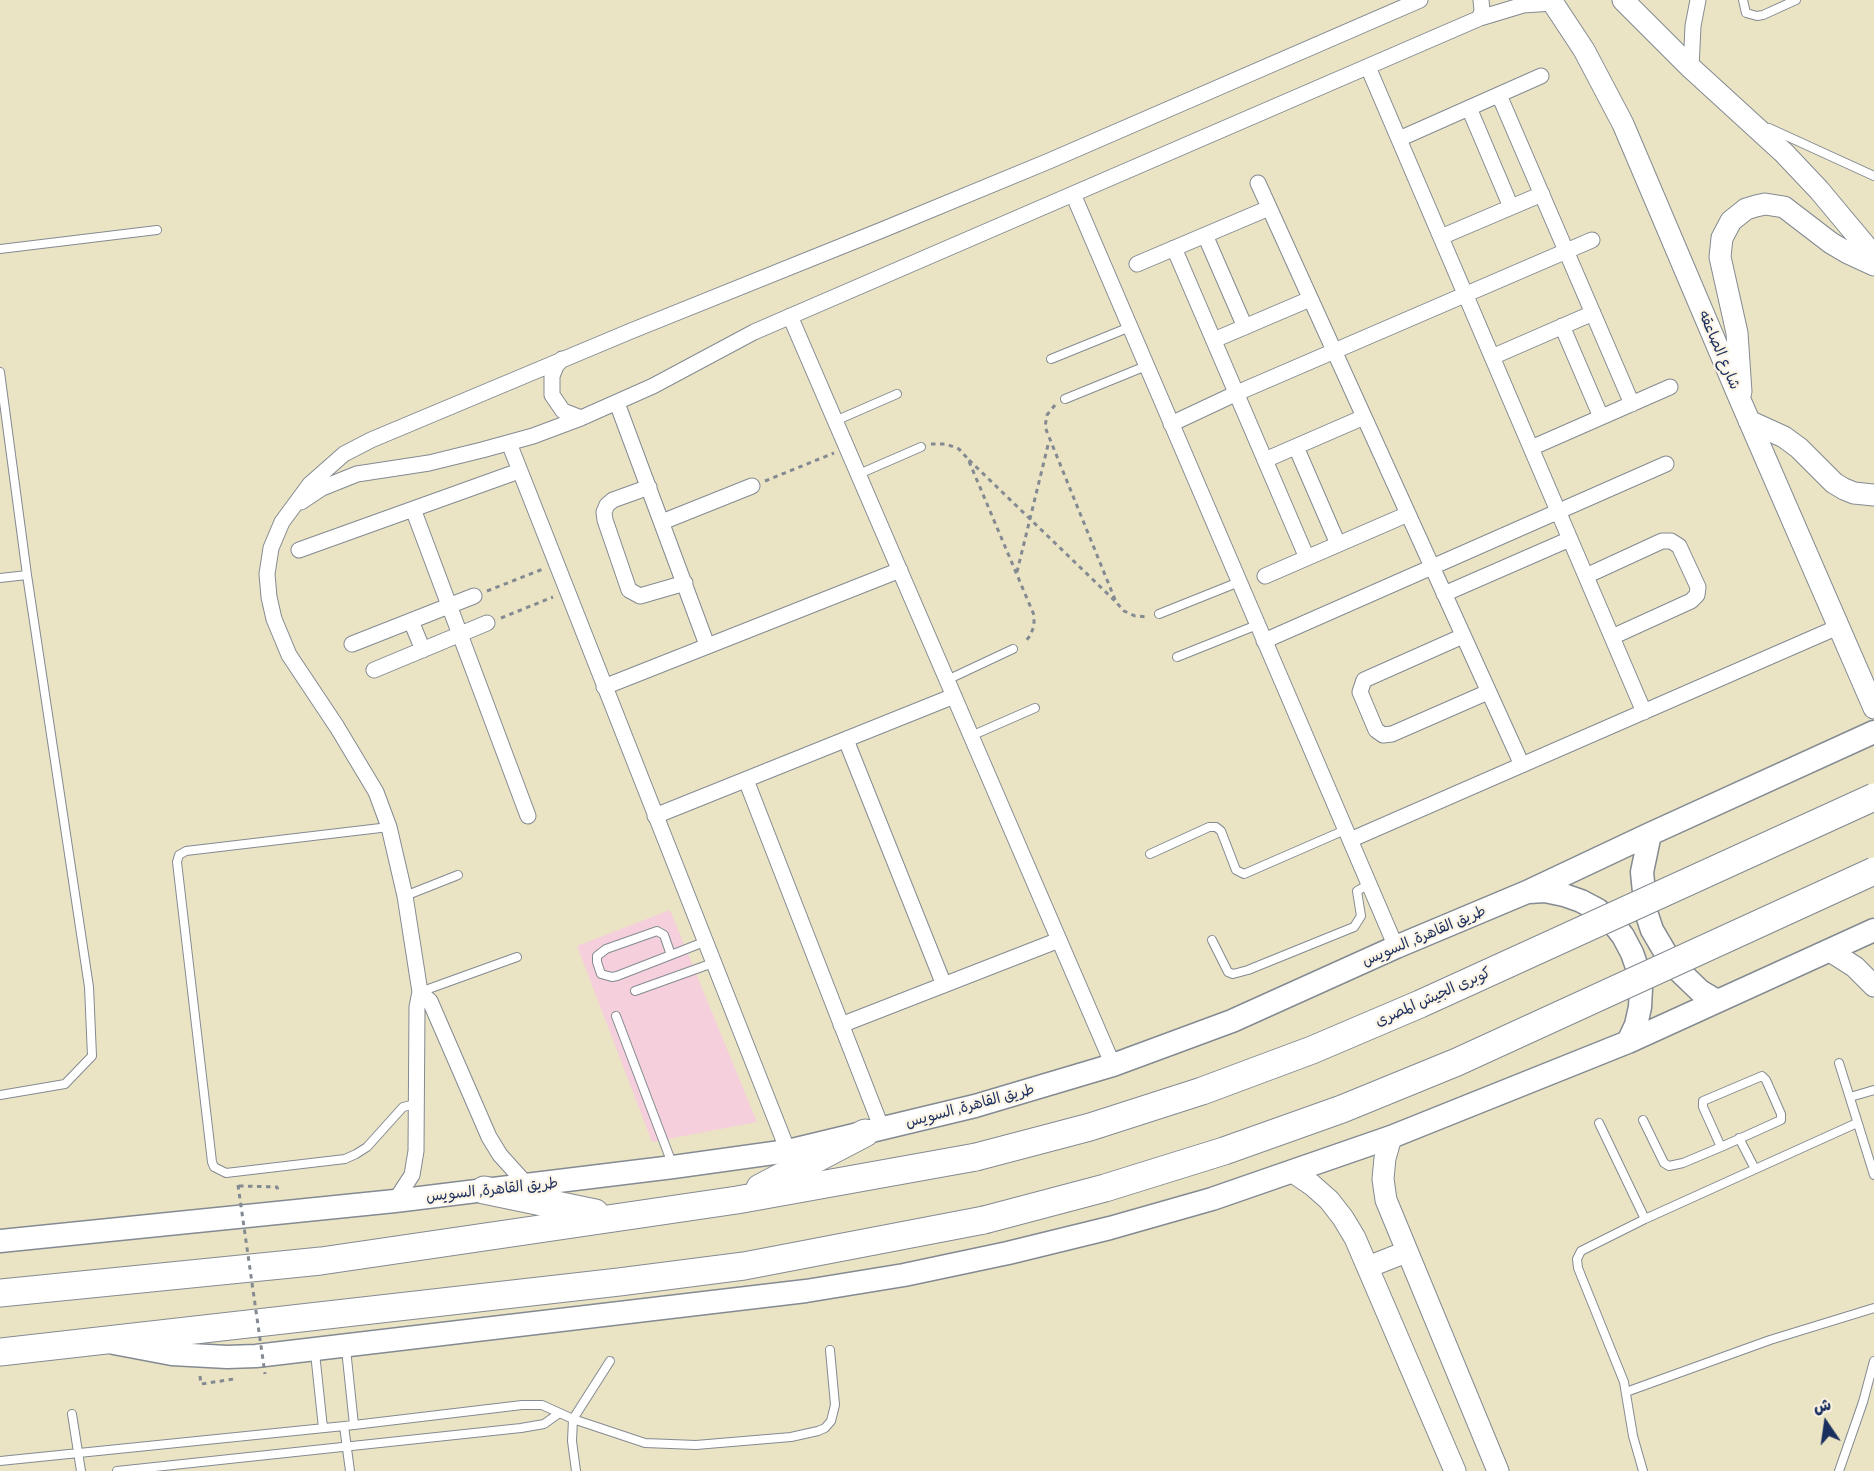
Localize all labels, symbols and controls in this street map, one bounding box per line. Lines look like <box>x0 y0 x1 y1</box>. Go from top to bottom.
street label: شارع الصاعقه <box>1694 308 1744 392</box>
street label: طريق القاهرة, السويس <box>1359 902 1489 970</box>
street label: كوبرى الجيش المصرى <box>1372 963 1494 1031</box>
street label: طريق القاهرة, السويس <box>904 1080 1036 1132</box>
street label: طريق القاهرة, السويس <box>425 1174 559 1206</box>
north arrow <box>1796 1393 1856 1453</box>
text: ش <box>1811 1394 1833 1417</box>

